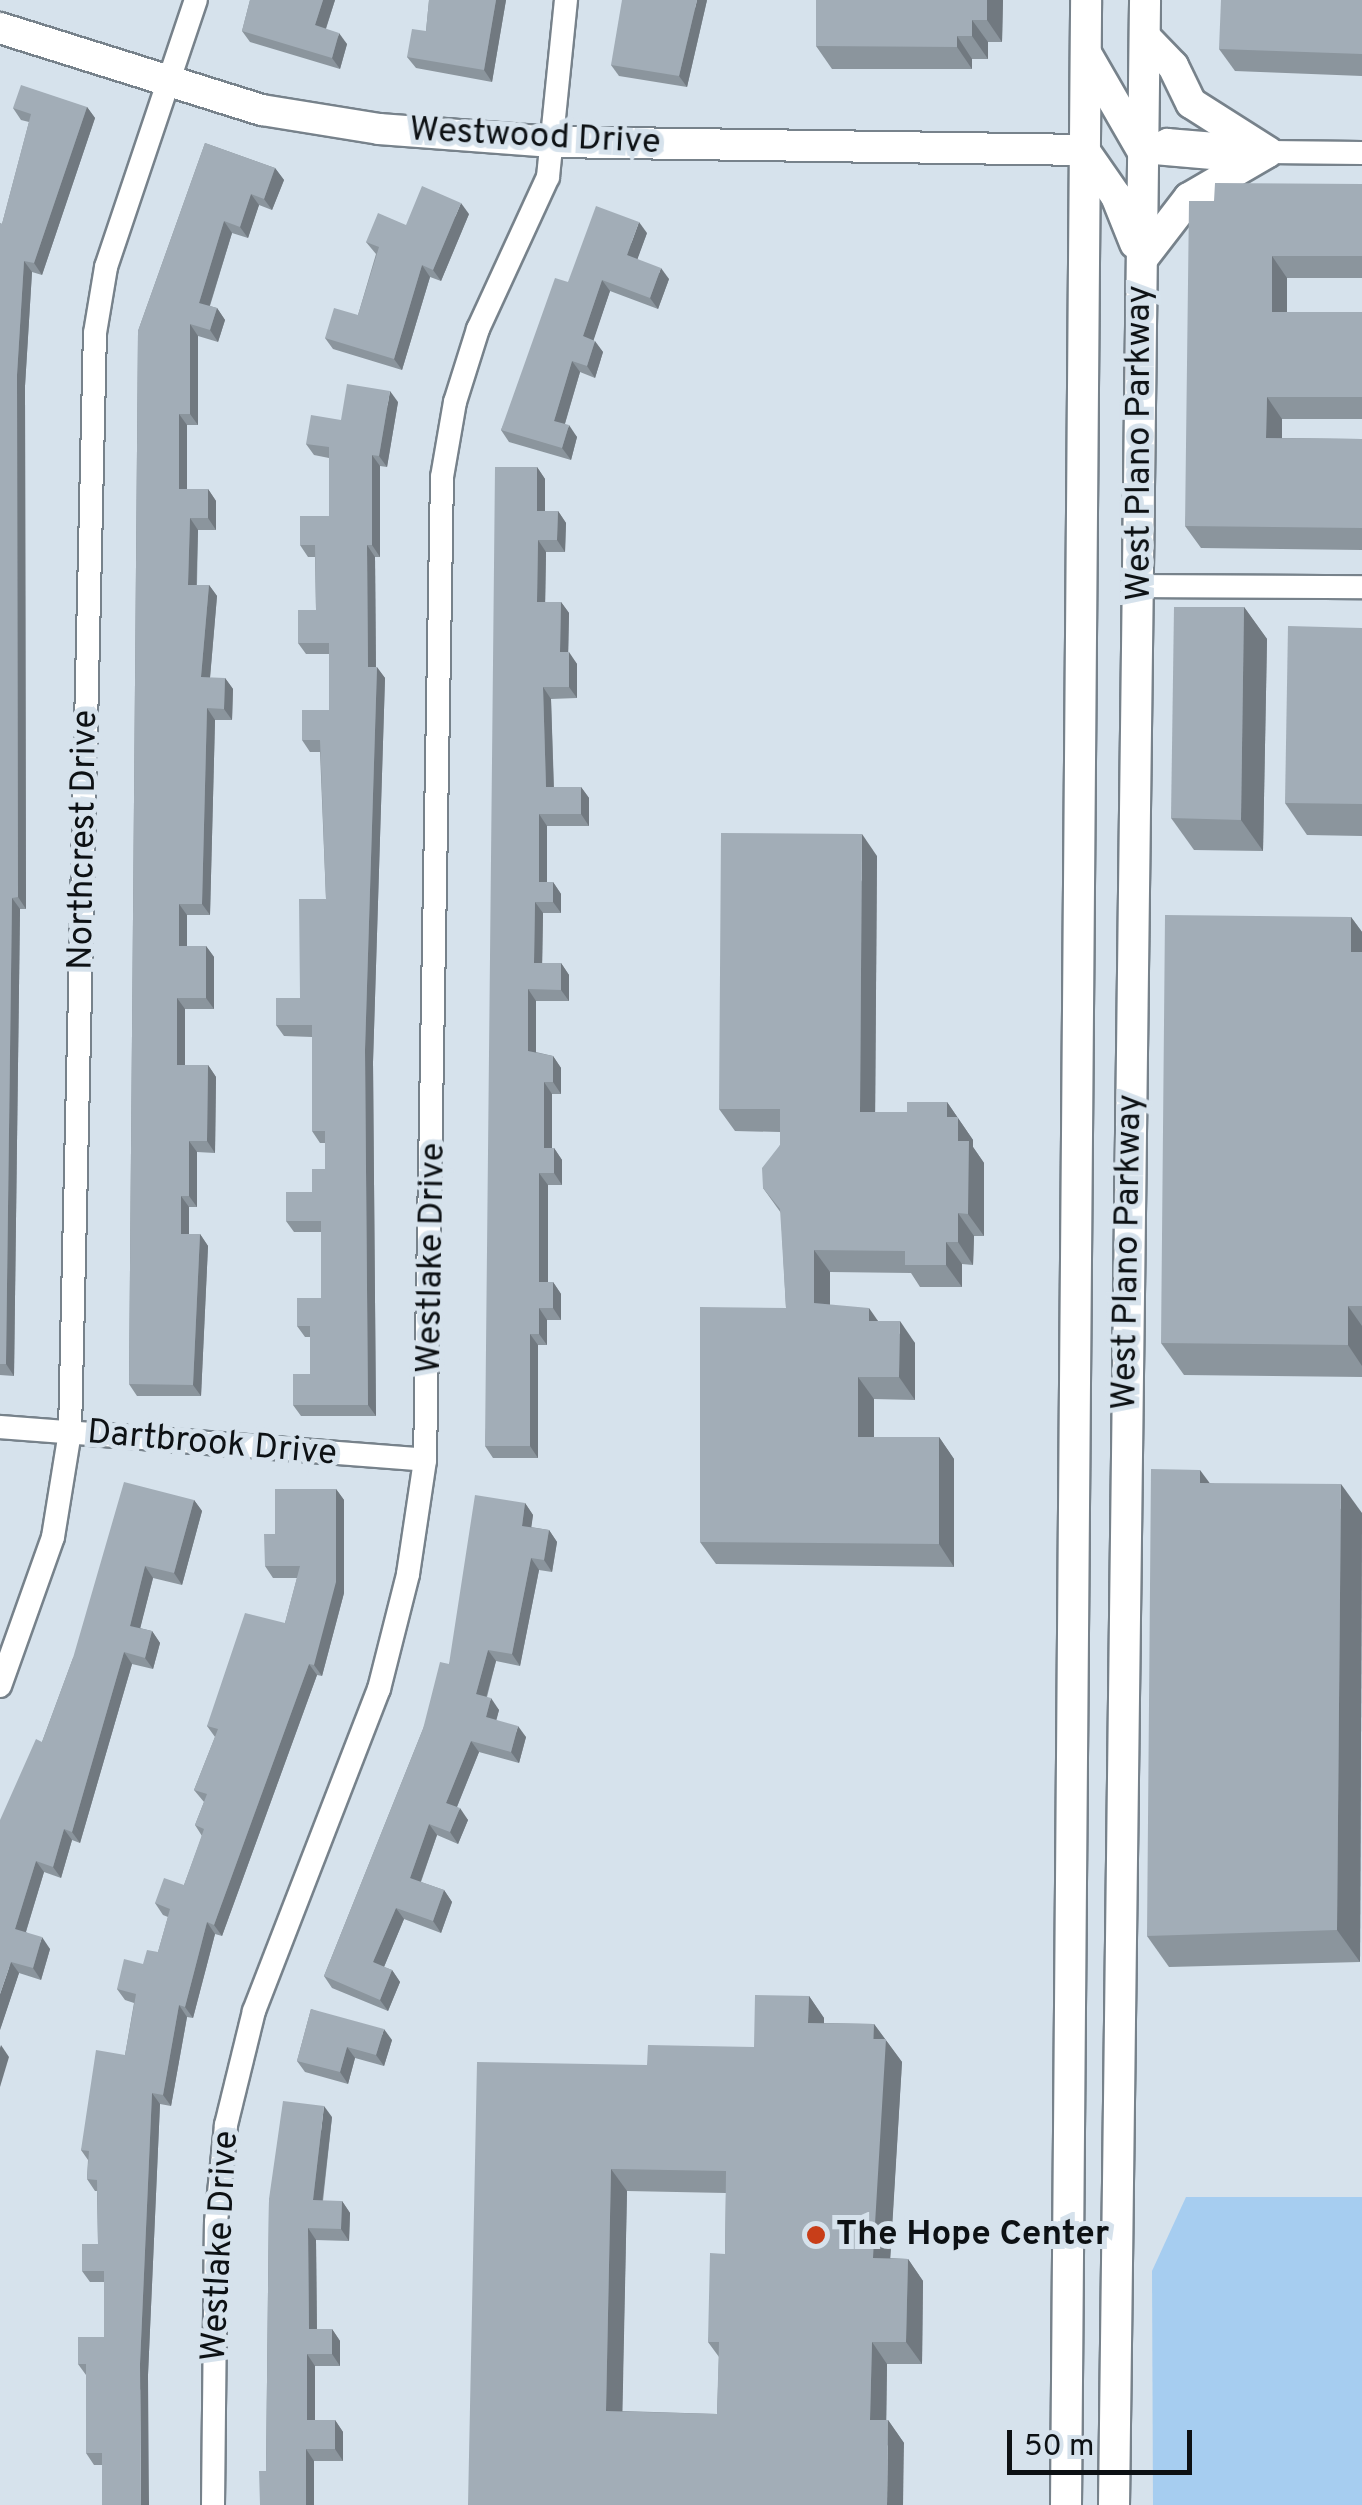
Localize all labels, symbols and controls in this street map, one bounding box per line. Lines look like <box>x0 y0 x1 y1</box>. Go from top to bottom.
street label: Westwood Drive <box>408 109 662 165</box>
street label: West Plano Parkway <box>1119 285 1161 601</box>
street label: Northcrest Drive <box>61 709 107 971</box>
street label: West Plano Parkway <box>1104 1094 1152 1410</box>
street label: Westlake Drive <box>409 1142 455 1374</box>
street label: Dartbrook Drive <box>85 1412 339 1476</box>
street label: Westlake Drive <box>194 2130 248 2362</box>
place label: The Hope Center <box>836 2214 1109 2256</box>
marker: The Hope Center <box>805 2224 827 2246</box>
scale bar <box>1012 2410 1197 2472</box>
text: 50 m <box>1024 2429 1094 2466</box>

